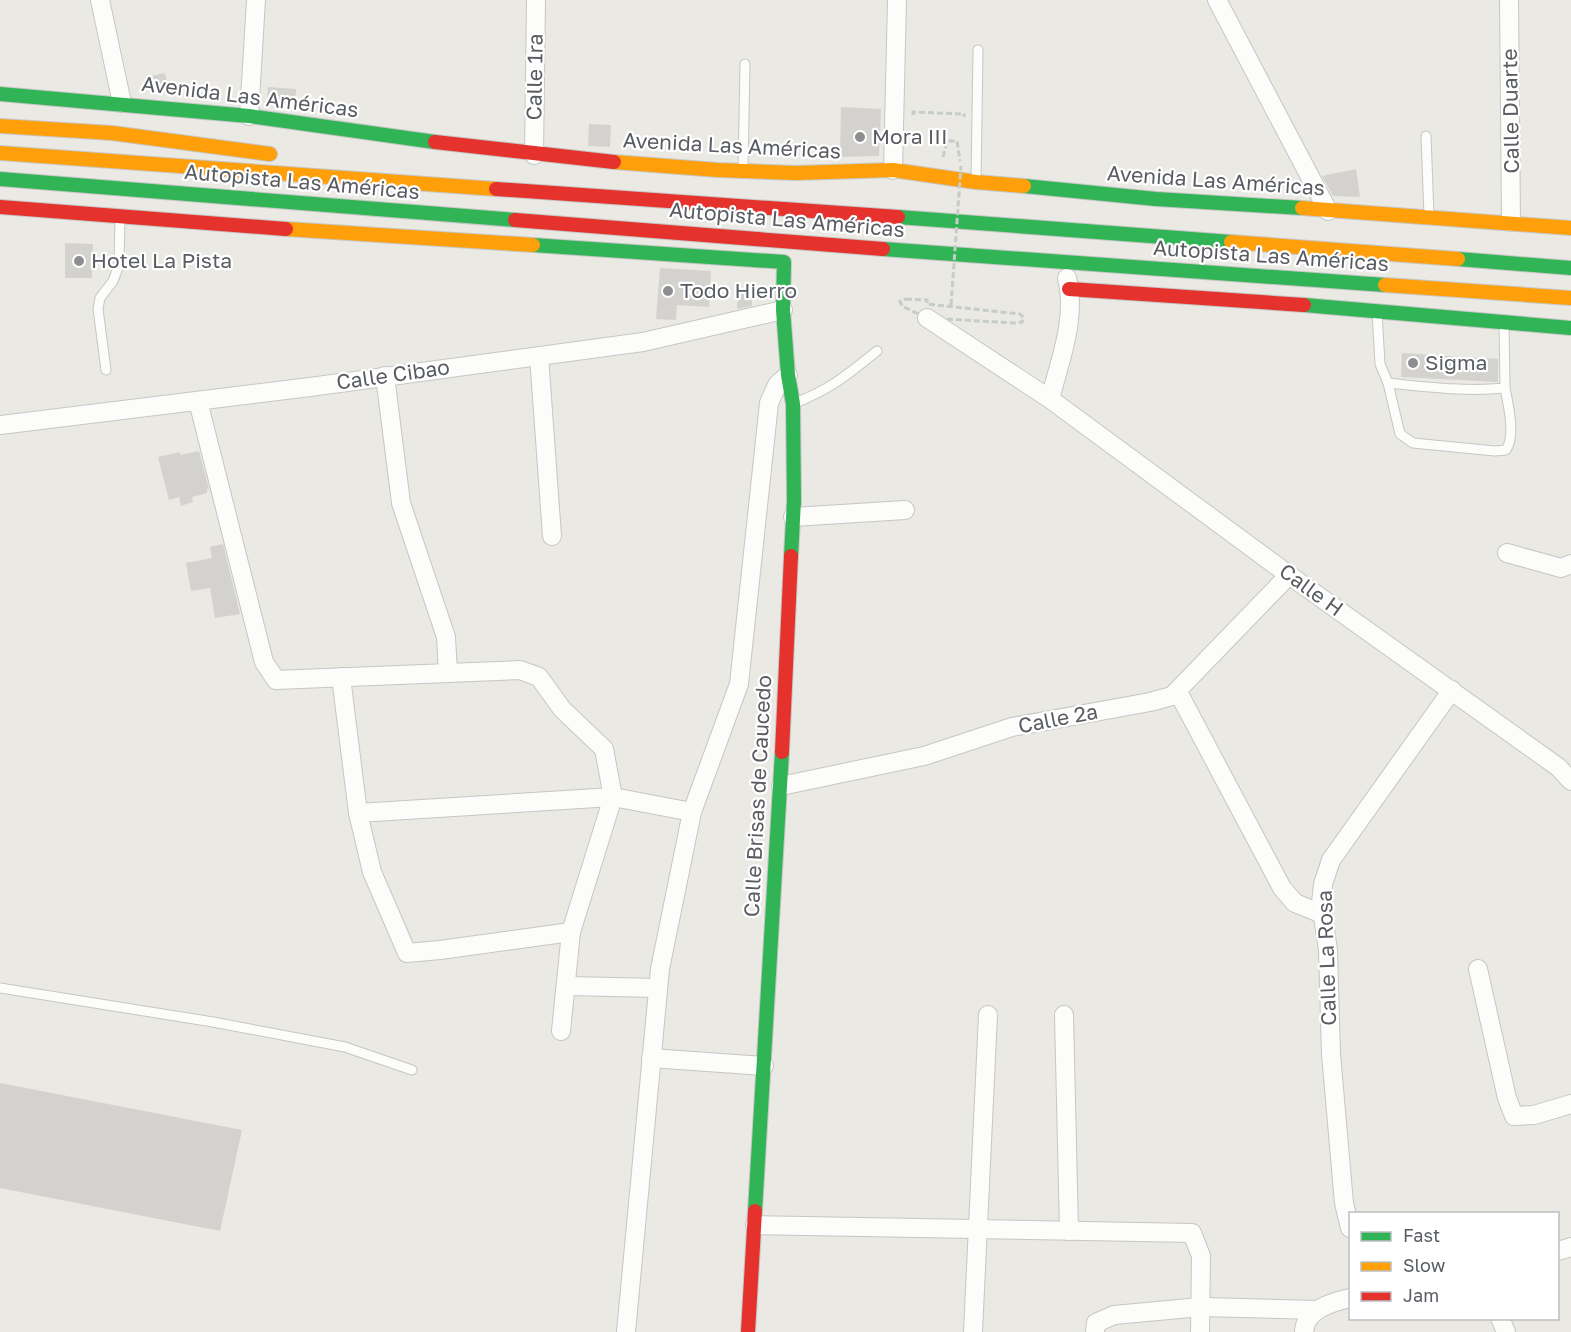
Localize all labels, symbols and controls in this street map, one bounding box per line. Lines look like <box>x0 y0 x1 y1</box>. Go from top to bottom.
street label: Calle 1ra <box>520 33 548 121</box>
street label: Calle Duarte <box>1496 48 1524 174</box>
street label: Avenida Las Américas <box>140 70 360 122</box>
place label: Mora III <box>872 123 948 149</box>
street label: Avenida Las Américas <box>622 126 842 164</box>
marker: Mora III <box>853 130 867 144</box>
street label: Autopista Las Américas <box>183 158 421 204</box>
street label: Avenida Las Américas <box>1106 159 1326 201</box>
street label: Autopista Las Américas <box>668 196 906 242</box>
street label: Autopista Las Américas <box>1152 234 1390 276</box>
place label: Hotel La Pista <box>91 247 232 273</box>
marker: Hotel La Pista <box>72 254 86 268</box>
place label: Todo Hierro <box>680 277 797 303</box>
marker: Todo Hierro <box>661 284 675 298</box>
place label: Sigma <box>1425 349 1487 375</box>
street label: Calle Cibao <box>335 353 451 395</box>
marker: Sigma <box>1406 356 1420 370</box>
street label: Calle H <box>1275 557 1349 621</box>
street label: Calle Brisas de Caucedo <box>738 674 776 918</box>
street label: Calle 2a <box>1016 698 1100 738</box>
street label: Calle La Rosa <box>1311 890 1341 1026</box>
legend <box>1349 1212 1559 1320</box>
text: Fast <box>1403 1224 1440 1246</box>
text: Slow <box>1403 1254 1446 1276</box>
text: Jam <box>1403 1284 1439 1306</box>

